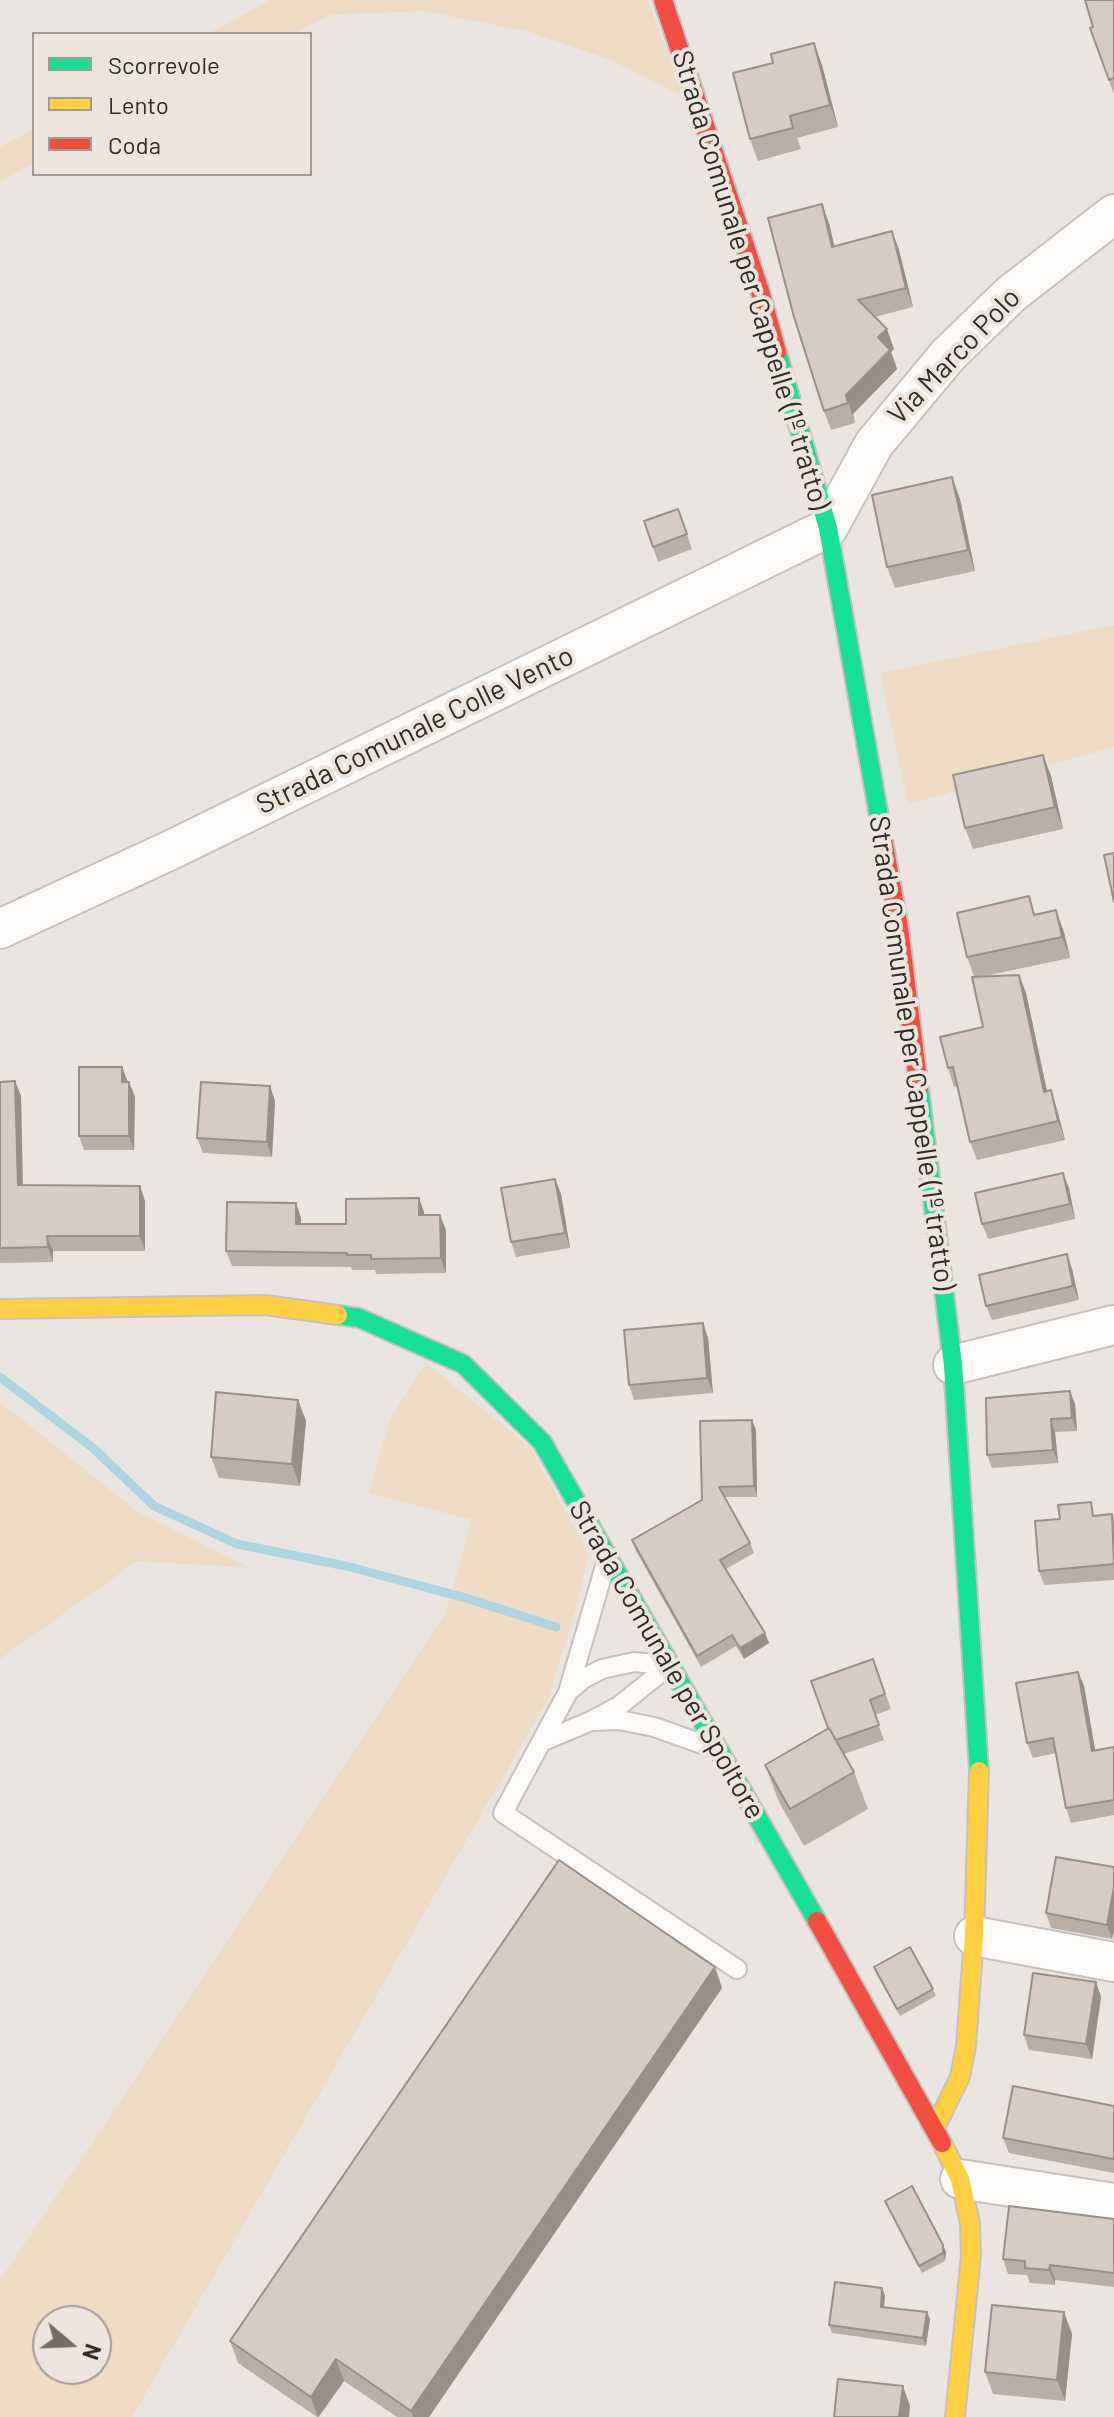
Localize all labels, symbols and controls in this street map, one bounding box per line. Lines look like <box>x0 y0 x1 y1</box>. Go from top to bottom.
legend <box>32 32 312 176</box>
street label: Strada Comunale per Cappelle (1º tratto) <box>665 46 837 514</box>
text: Scorrevole <box>108 50 220 79</box>
text: Lento <box>108 90 169 119</box>
text: Coda <box>108 130 161 159</box>
street label: Via Marco Polo <box>881 281 1027 431</box>
street label: Strada Comunale Colle Vento <box>251 638 579 822</box>
street label: Strada Comunale per Cappelle (1º tratto) <box>862 814 962 1292</box>
street label: Strada Comunale per Spoltore <box>562 1495 772 1825</box>
north arrow <box>32 2305 112 2385</box>
text: N <box>78 2341 107 2363</box>

